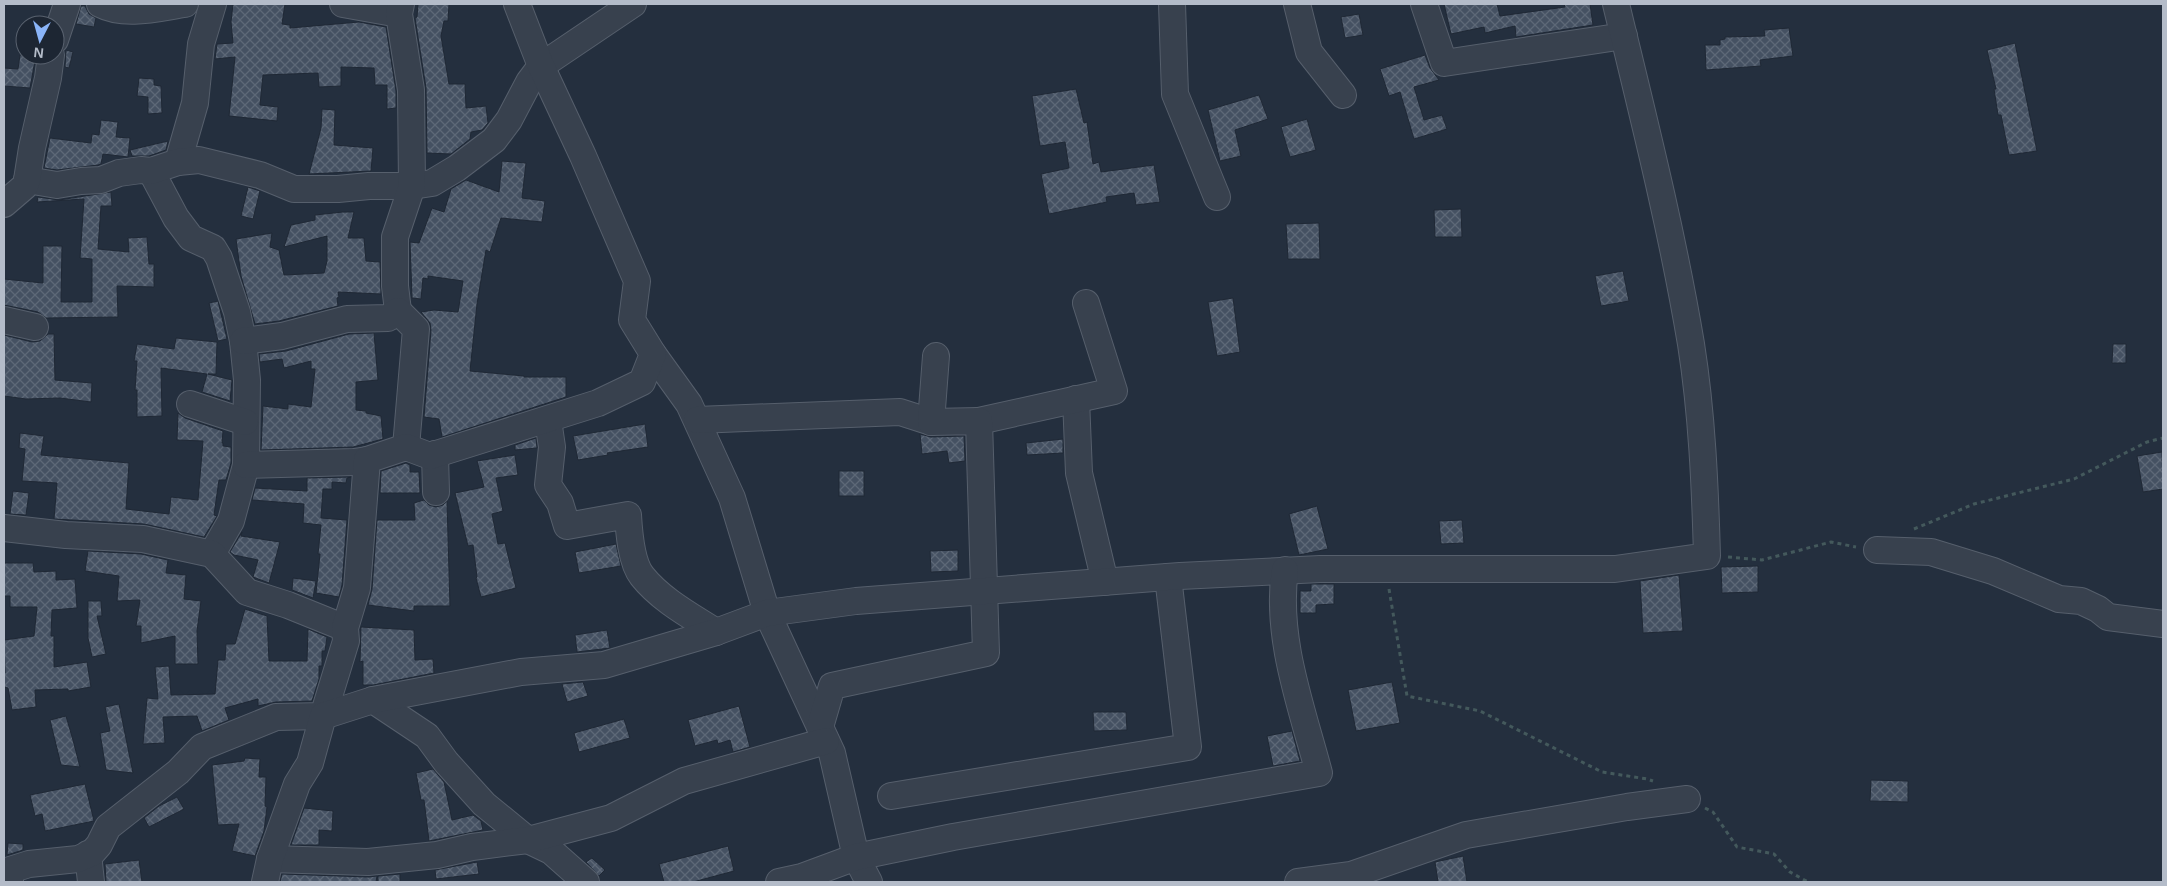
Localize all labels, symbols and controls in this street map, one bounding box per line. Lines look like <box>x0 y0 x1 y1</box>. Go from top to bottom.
north arrow <box>15 15 65 65</box>
text: N <box>33 44 45 61</box>

